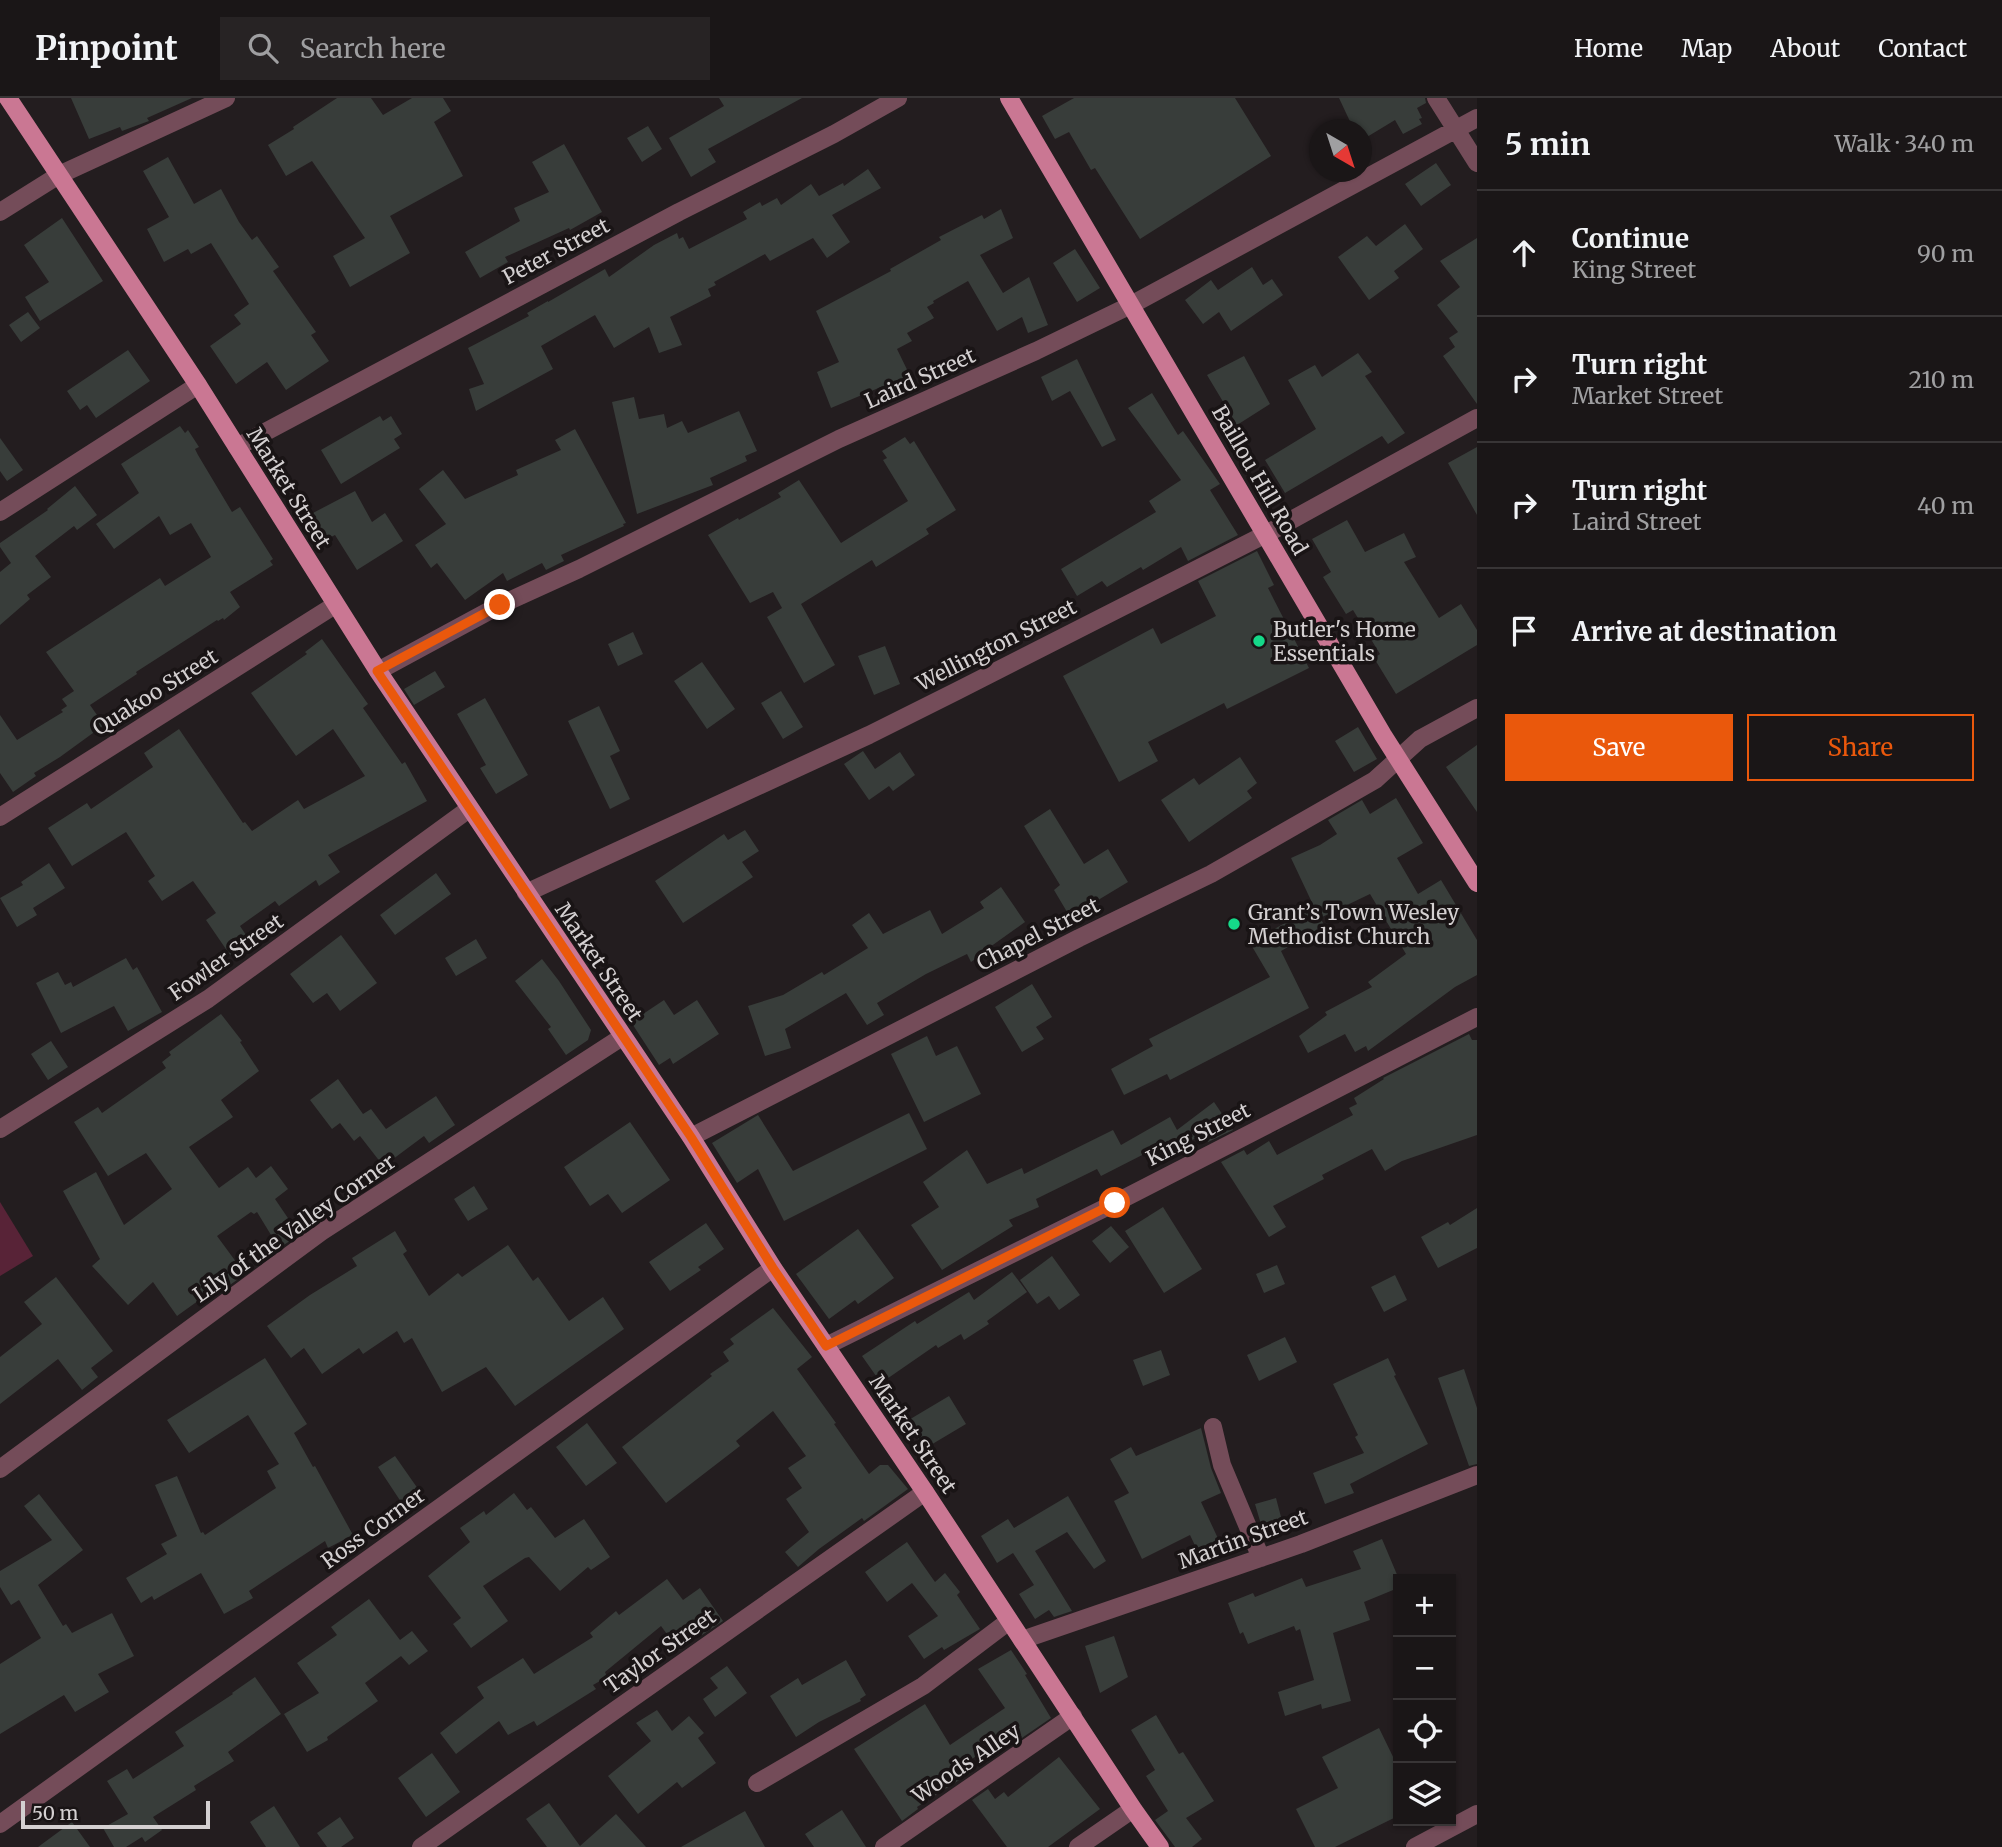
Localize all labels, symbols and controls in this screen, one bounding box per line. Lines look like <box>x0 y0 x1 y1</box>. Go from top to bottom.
search box <box>220 17 710 80</box>
text: Pinpoint <box>35 28 178 69</box>
icon: search <box>244 29 282 67</box>
text: Search here <box>300 32 446 65</box>
text: Home <box>1574 33 1643 64</box>
text: Map <box>1681 33 1732 64</box>
text: About <box>1770 33 1840 64</box>
text: Contact <box>1878 33 1967 64</box>
north arrow <box>1309 119 1372 182</box>
text: 5 min <box>1505 125 1590 163</box>
text: Walk · 340 m <box>1834 129 1974 158</box>
street label: Peter Street <box>498 212 614 290</box>
text: Continue <box>1572 222 1689 255</box>
icon: ahead <box>1505 234 1543 272</box>
text: 90 m <box>1917 239 1974 268</box>
text: King Street <box>1572 255 1696 284</box>
street label: Laird Street <box>860 342 980 414</box>
text: Turn right <box>1572 348 1707 381</box>
icon: right <box>1505 360 1543 398</box>
text: 210 m <box>1909 365 1974 394</box>
text: Market Street <box>1572 381 1723 410</box>
street label: Baillou Hill Road <box>1206 400 1314 560</box>
street label: Market Street <box>241 422 337 554</box>
text: Turn right <box>1572 474 1707 507</box>
icon: right <box>1505 486 1543 524</box>
text: 40 m <box>1917 491 1974 520</box>
text: Laird Street <box>1572 507 1702 536</box>
route end <box>484 589 515 620</box>
street label: Wellington Street <box>910 593 1081 697</box>
icon: arrive <box>1505 612 1543 650</box>
text: Arrive at destination <box>1572 615 1837 648</box>
place label: Butler's Home Essentials <box>1273 616 1416 667</box>
marker: Butler's Home Essentials <box>1251 633 1267 649</box>
street label: Quakoo Street <box>87 643 223 741</box>
button: Save <box>1505 714 1733 781</box>
button: Share <box>1747 714 1974 781</box>
street label: Chapel Street <box>972 891 1104 977</box>
street label: Market Street <box>549 897 649 1027</box>
place label: Grant’s Town Wesley Methodist Church <box>1248 899 1460 950</box>
street label: Fowler Street <box>163 908 289 1006</box>
marker: Grant’s Town Wesley Methodist Church <box>1226 916 1242 932</box>
street label: King Street <box>1141 1096 1255 1172</box>
street label: Lily of the Valley Corner <box>188 1148 400 1308</box>
route start <box>1099 1187 1130 1218</box>
street label: Market Street <box>863 1369 963 1499</box>
street label: Ross Corner <box>316 1481 430 1575</box>
street label: Martin Street <box>1175 1503 1311 1575</box>
map controls <box>1393 1574 1456 1826</box>
button: + <box>1393 1574 1456 1637</box>
street label: Taylor Street <box>599 1603 721 1699</box>
button: − <box>1393 1637 1456 1700</box>
button: locate <box>1393 1700 1456 1763</box>
street label: Woods Alley <box>906 1716 1026 1810</box>
button: layers <box>1393 1763 1456 1826</box>
scale bar <box>21 1798 210 1830</box>
text: 50 m <box>32 1801 78 1825</box>

